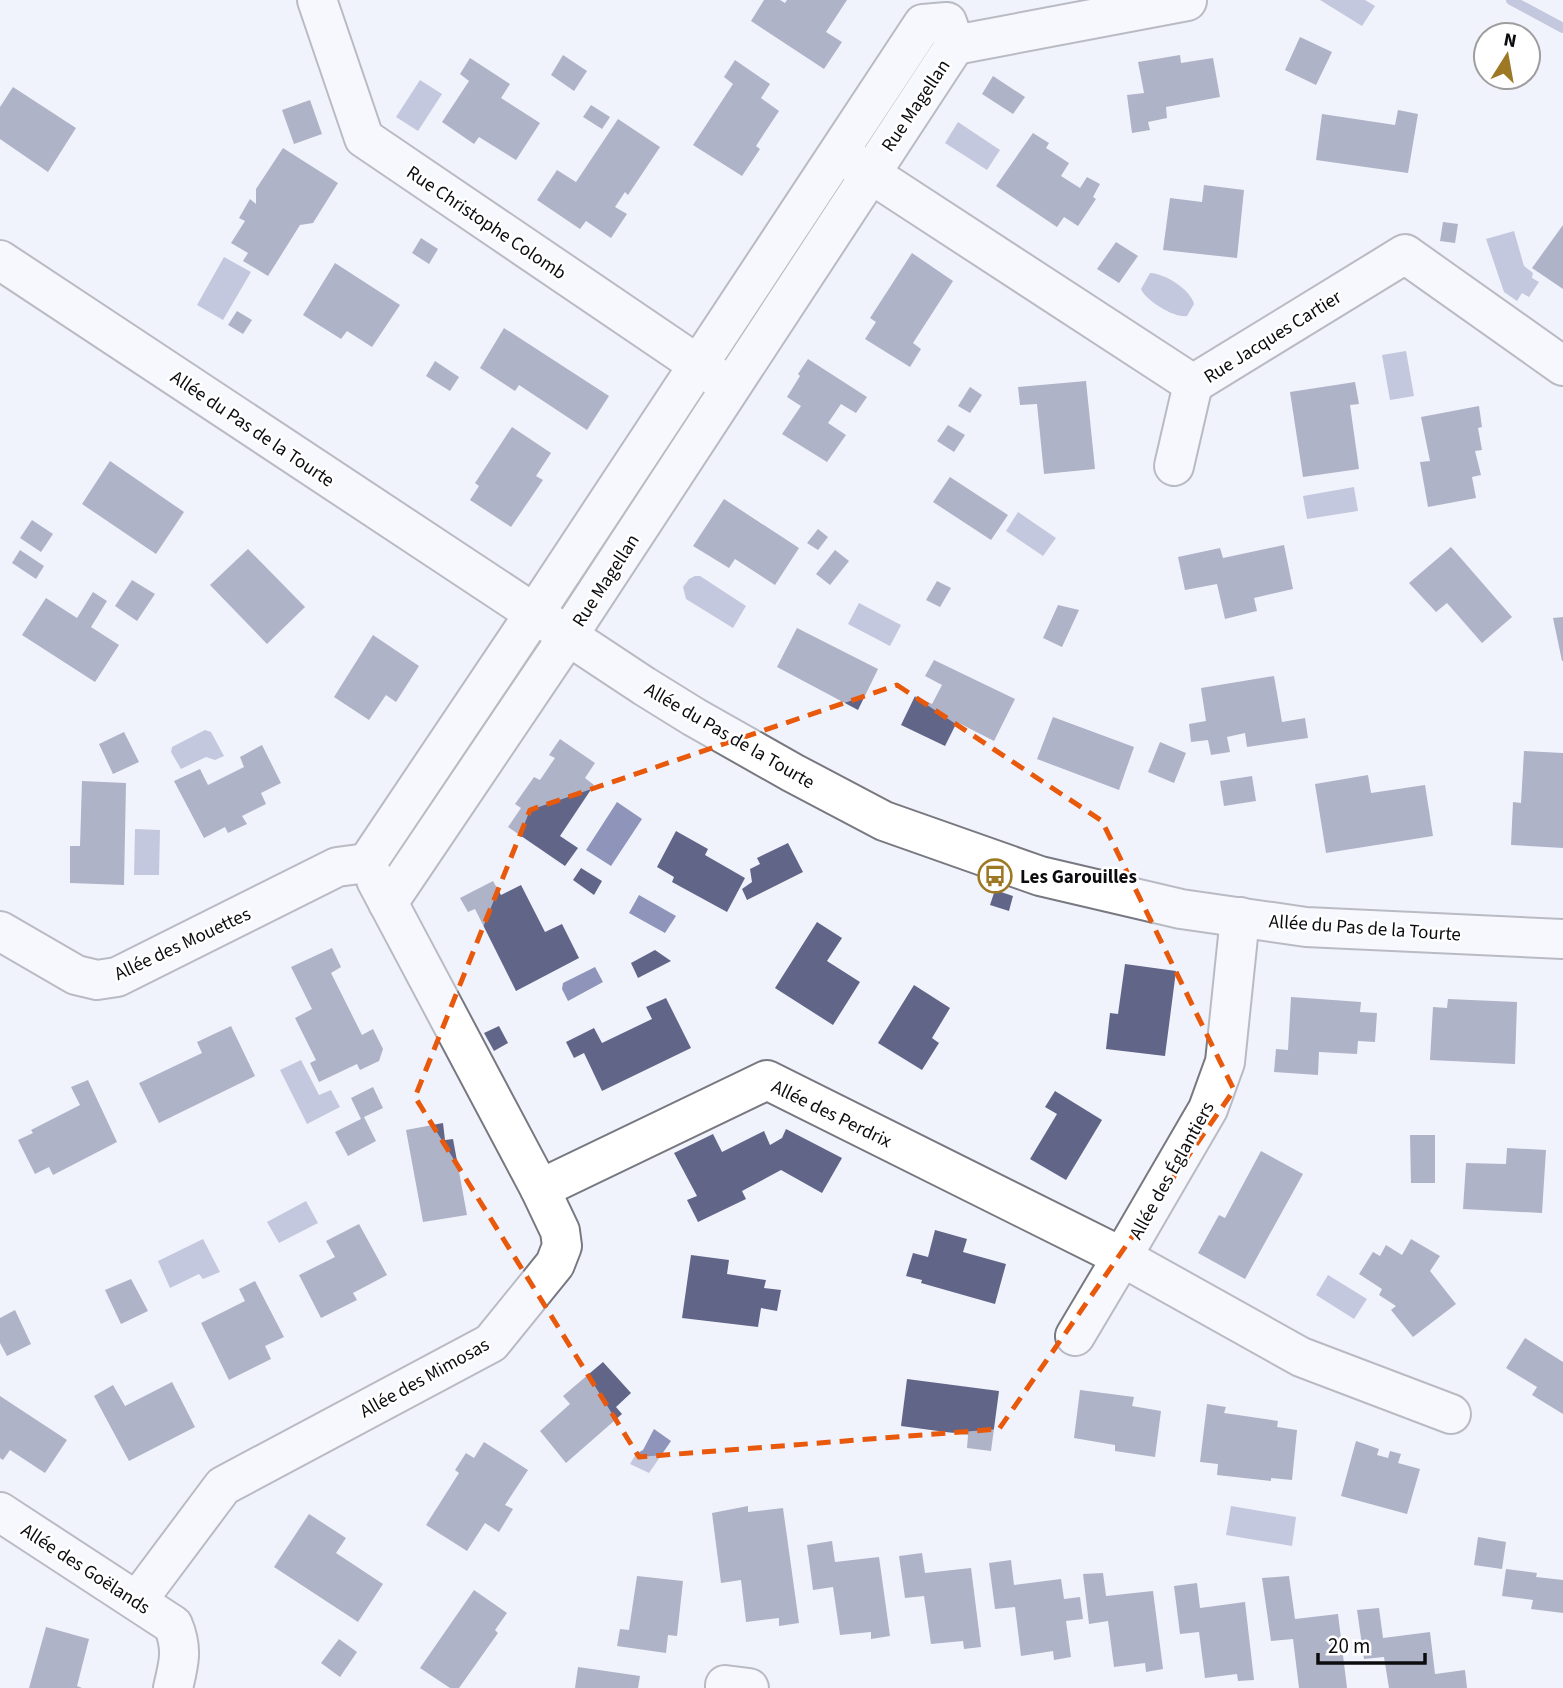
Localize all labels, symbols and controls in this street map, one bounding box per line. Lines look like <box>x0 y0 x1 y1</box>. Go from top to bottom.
north arrow <box>1472 21 1542 91</box>
text: N <box>1501 26 1519 55</box>
street label: Rue Magellan <box>875 54 957 157</box>
street label: Rue Christophe Colomb <box>401 160 571 287</box>
street label: Rue Jacques Cartier <box>1199 284 1347 390</box>
street label: Allée du Pas de la Tourte <box>165 364 339 494</box>
street label: Rue Magellan <box>566 529 646 633</box>
street label: Allée du Pas de la Tourte <box>639 677 819 796</box>
bus stop icon: Les Garouilles <box>976 857 1014 895</box>
place label: Les Garouilles <box>1020 864 1137 891</box>
street label: Allée des Mouettes <box>110 901 255 988</box>
street label: Allée du Pas de la Tourte <box>1268 908 1462 949</box>
street label: Allée des Perdrix <box>767 1074 897 1155</box>
street label: Allée des Églantiers <box>1123 1097 1221 1245</box>
street label: Allée des Mimosas <box>355 1331 494 1425</box>
street label: Allée des Goëlands <box>15 1517 155 1621</box>
scale bar <box>1318 1622 1425 1666</box>
text: 20 m <box>1328 1631 1370 1661</box>

